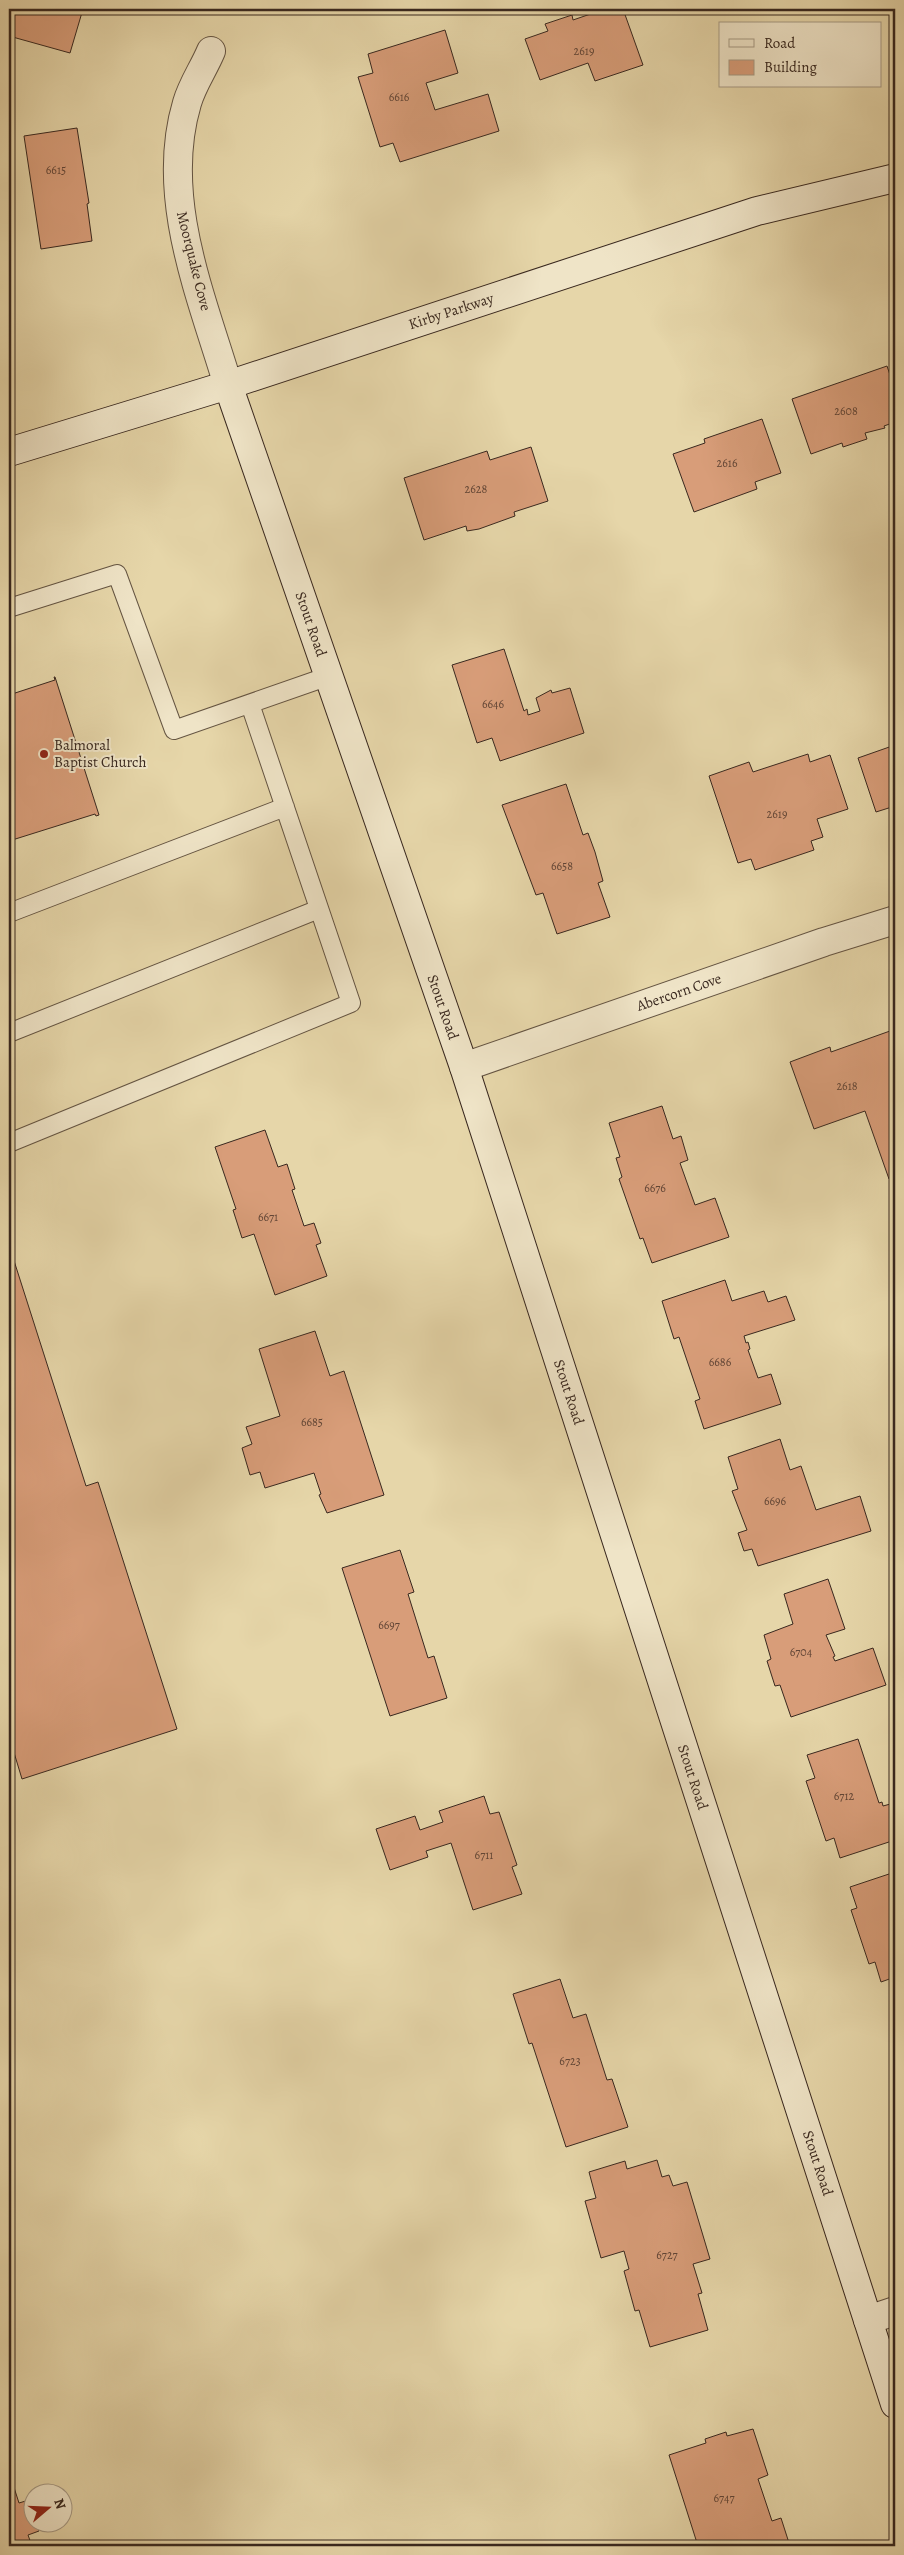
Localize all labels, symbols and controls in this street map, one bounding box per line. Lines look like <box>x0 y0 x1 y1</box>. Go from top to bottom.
legend <box>719 22 882 88</box>
text: Road <box>764 33 796 53</box>
house number: 2619 <box>574 43 594 59</box>
text: Building <box>764 57 817 77</box>
house number: 6616 <box>389 89 410 105</box>
house number: 6615 <box>46 162 66 178</box>
street label: Moorquake Cove <box>172 209 216 313</box>
street label: Kirby Parkway <box>406 288 496 334</box>
house number: 2608 <box>834 403 858 419</box>
house number: 2616 <box>717 455 738 471</box>
house number: 2628 <box>465 481 488 497</box>
street label: Stout Road <box>291 589 332 660</box>
house number: 6646 <box>482 696 504 712</box>
place label: Balmoral Baptist Church <box>54 735 146 772</box>
marker: Balmoral Baptist Church <box>38 748 50 760</box>
house number: 2619 <box>767 806 787 822</box>
house number: 6658 <box>551 858 573 874</box>
street label: Abercorn Cove <box>633 968 724 1016</box>
street label: Stout Road <box>423 972 464 1043</box>
house number: 2618 <box>836 1078 858 1094</box>
house number: 6676 <box>644 1180 666 1196</box>
house number: 6671 <box>258 1209 278 1225</box>
house number: 6686 <box>709 1354 732 1370</box>
street label: Stout Road <box>549 1357 589 1428</box>
house number: 6685 <box>301 1414 323 1430</box>
house number: 6696 <box>764 1493 787 1509</box>
house number: 6697 <box>378 1617 401 1633</box>
house number: 6704 <box>790 1644 813 1660</box>
street label: Stout Road <box>673 1742 713 1813</box>
house number: 6712 <box>834 1788 854 1804</box>
house number: 6711 <box>475 1847 493 1863</box>
house number: 6723 <box>559 2053 581 2069</box>
street label: Stout Road <box>798 2128 838 2199</box>
house number: 6727 <box>656 2247 679 2263</box>
north arrow <box>22 2482 72 2532</box>
house number: 6747 <box>713 2490 735 2506</box>
text: N <box>49 2496 70 2512</box>

